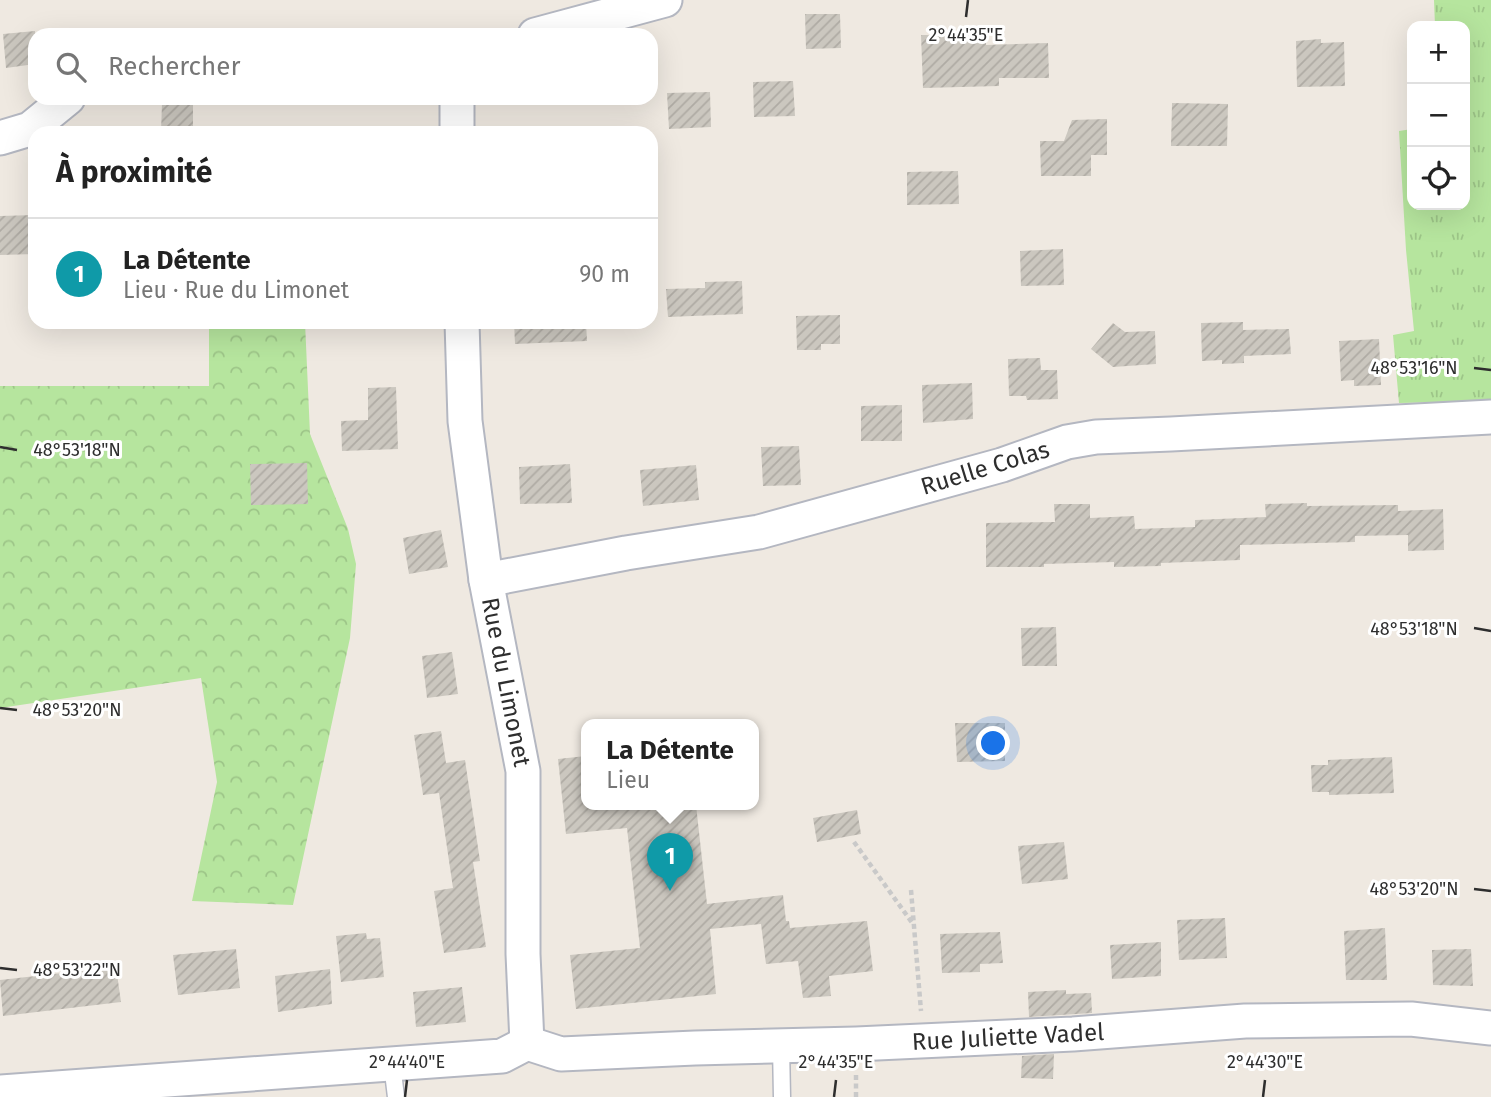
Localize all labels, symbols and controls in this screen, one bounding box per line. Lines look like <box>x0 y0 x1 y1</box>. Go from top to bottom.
map controls <box>1407 21 1470 210</box>
button: + <box>1407 21 1470 84</box>
text: 2°44'35"E <box>929 24 1003 46</box>
search box <box>28 28 658 105</box>
icon: search <box>52 48 90 86</box>
text: Rechercher <box>108 51 240 82</box>
button: − <box>1407 84 1470 147</box>
button: locate <box>1407 147 1470 210</box>
text: À proximité <box>56 154 212 190</box>
text: La Détente <box>123 245 251 276</box>
text: 1 <box>74 260 84 288</box>
text: 90 m <box>579 260 630 288</box>
text: Lieu · Rue du Limonet <box>123 276 349 304</box>
text: 48°53'16"N <box>1370 357 1458 379</box>
street label: Ruelle Colas <box>917 435 1053 501</box>
text: 48°53'18"N <box>33 439 121 461</box>
street label: Rue du Limonet <box>476 595 536 769</box>
text: 48°53'18"N <box>1370 618 1458 640</box>
text: 48°53'20"N <box>33 699 121 721</box>
popup <box>581 719 759 810</box>
your location <box>976 726 1010 760</box>
text: La Détente <box>606 735 734 766</box>
text: Lieu <box>606 766 650 794</box>
pin: 1 <box>647 833 693 891</box>
text: 48°53'20"N <box>1370 878 1458 900</box>
text: 48°53'22"N <box>33 959 121 981</box>
street label: Rue Juliette Vadel <box>911 1018 1105 1056</box>
text: 2°44'40"E <box>369 1051 445 1073</box>
text: 2°44'35"E <box>799 1051 873 1073</box>
text: 2°44'30"E <box>1227 1051 1303 1073</box>

